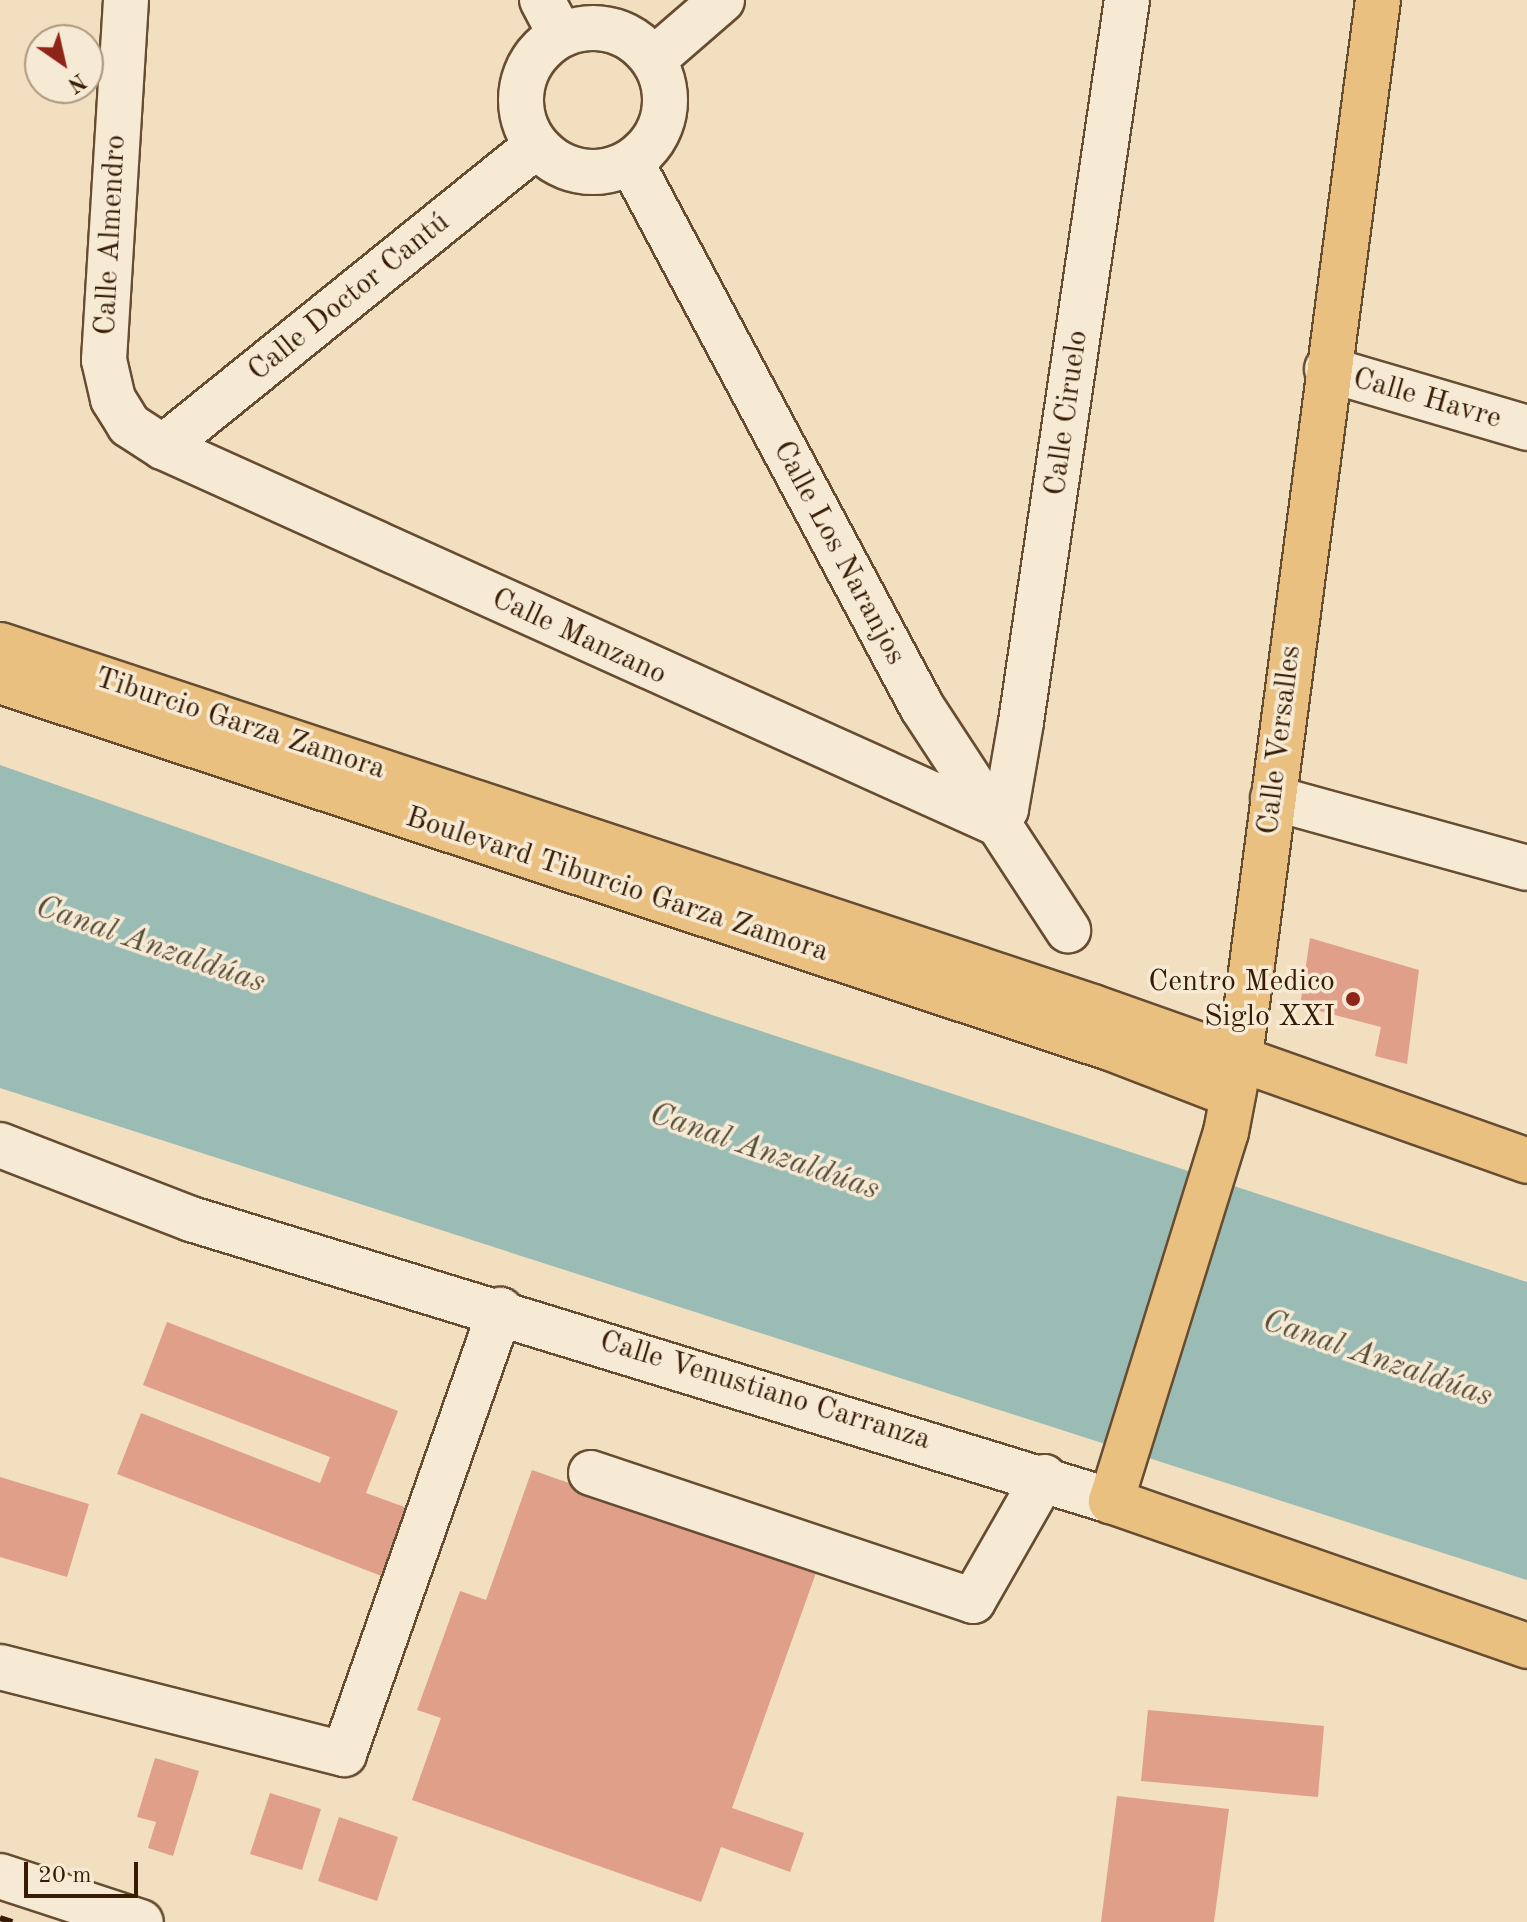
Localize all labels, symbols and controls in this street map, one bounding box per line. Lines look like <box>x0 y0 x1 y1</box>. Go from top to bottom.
north arrow <box>24 24 104 104</box>
text: N <box>63 68 89 96</box>
street label: Calle Almendro <box>88 134 134 336</box>
street label: Calle Doctor Cantú <box>241 205 457 389</box>
street label: Calle Ciruelo <box>1038 328 1096 498</box>
street label: Calle Havre <box>1349 361 1505 437</box>
street label: Calle Los Naranjos <box>765 435 913 671</box>
street label: Calle Manzano <box>486 581 672 693</box>
street label: Calle Versalles <box>1251 643 1309 837</box>
street label: Tiburcio Garza Zamora <box>90 660 390 788</box>
street label: Boulevard Tiburcio Garza Zamora <box>401 799 833 971</box>
water label: Canal Anzaldúas <box>30 889 270 1003</box>
place label: Centro Medico Siglo XXI <box>1148 964 1335 1034</box>
marker: Centro Medico Siglo XXI <box>1342 988 1364 1010</box>
water label: Canal Anzaldúas <box>644 1096 884 1210</box>
water label: Canal Anzaldúas <box>1257 1303 1497 1417</box>
street label: Calle Venustiano Carranza <box>595 1323 935 1459</box>
scale bar <box>28 1846 142 1896</box>
text: 20 m <box>38 1864 92 1888</box>

